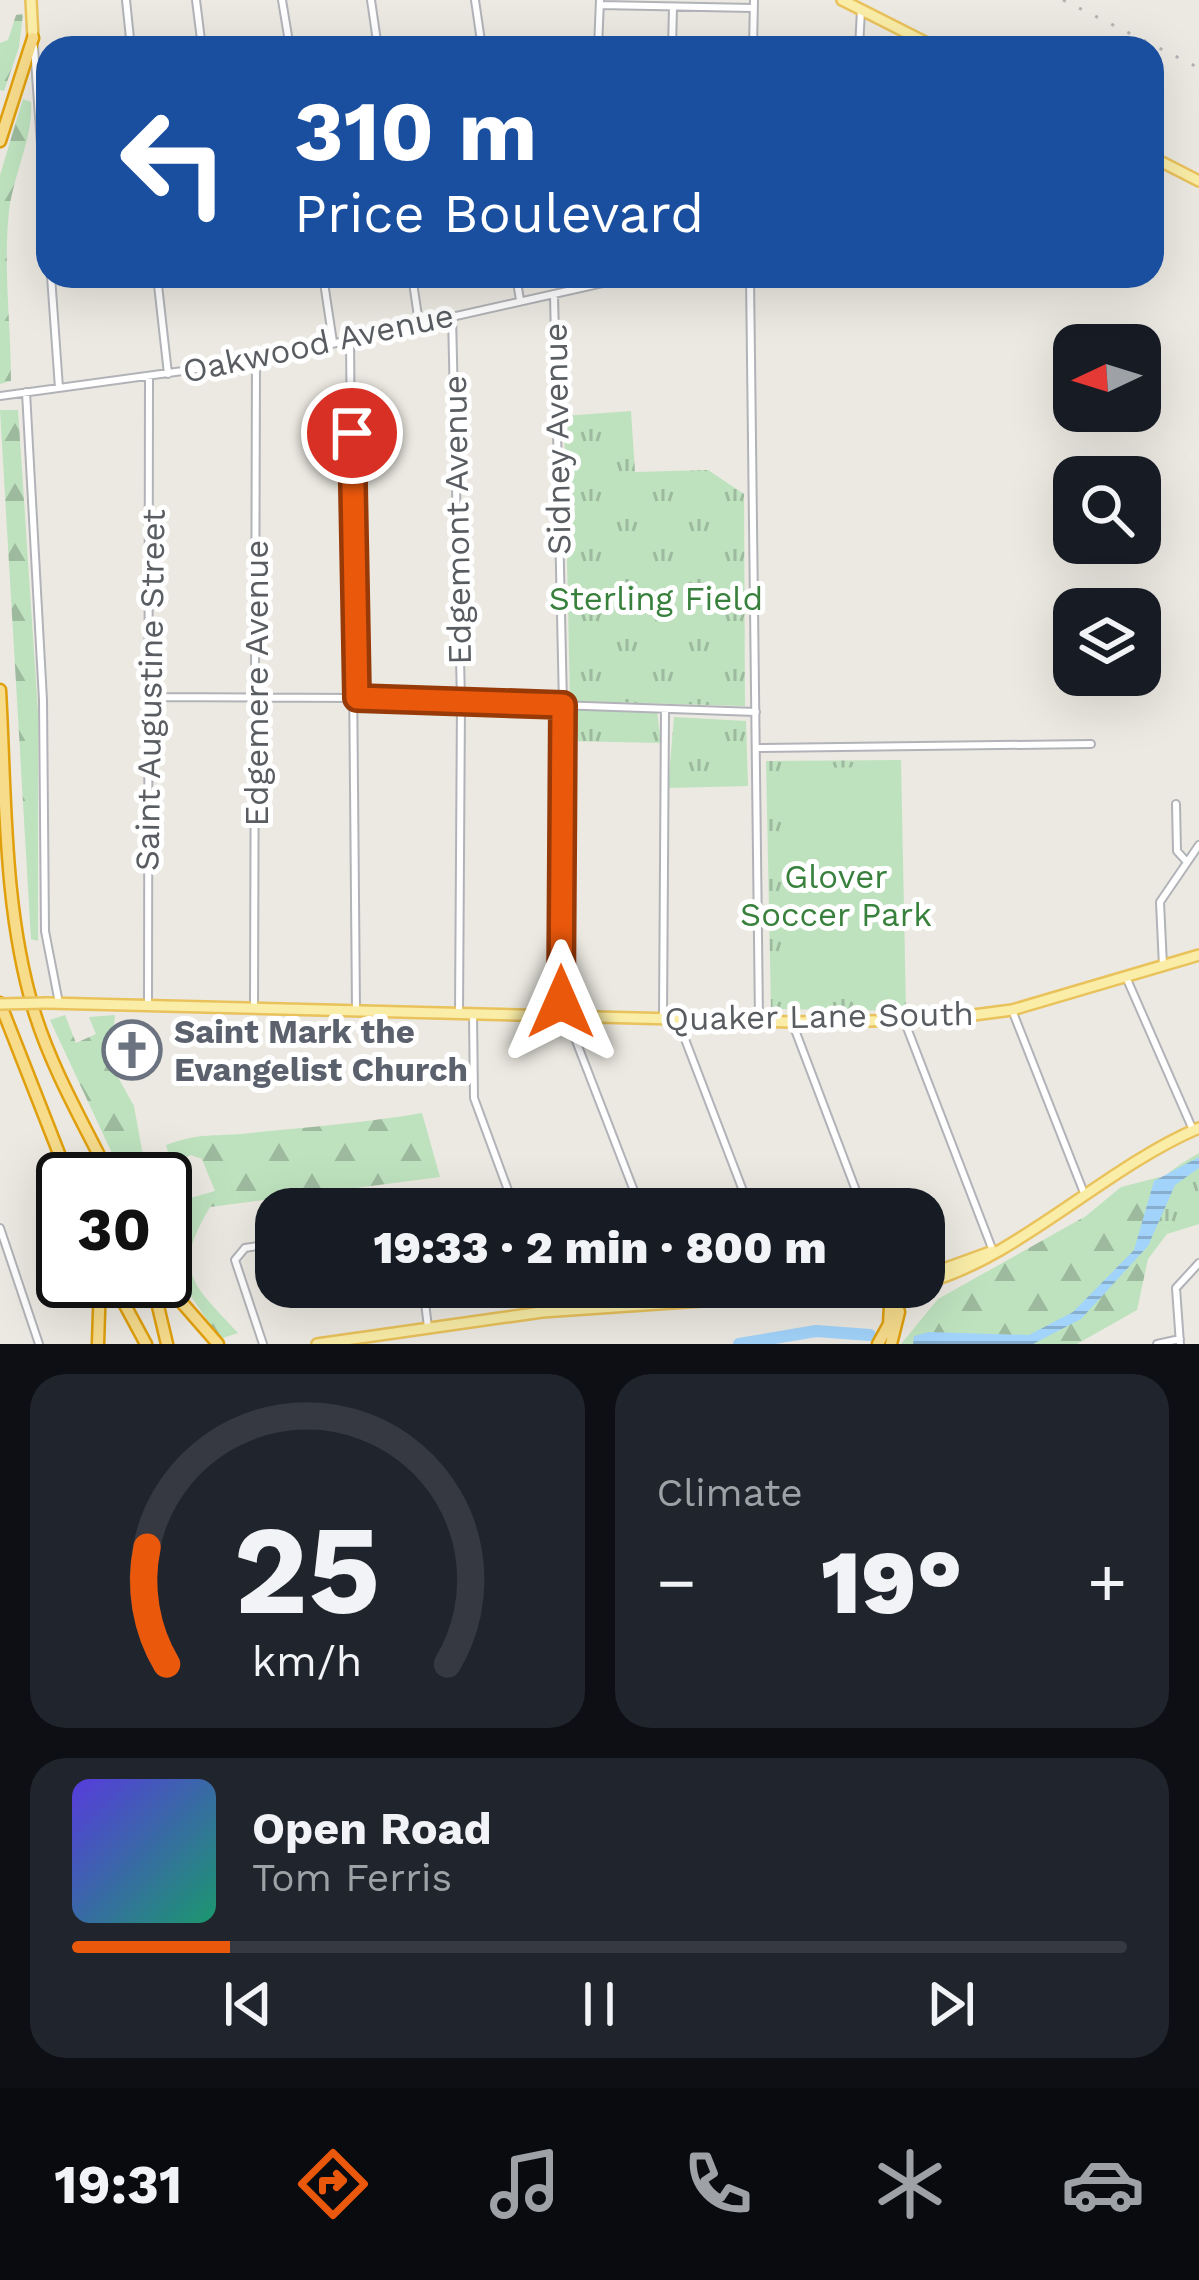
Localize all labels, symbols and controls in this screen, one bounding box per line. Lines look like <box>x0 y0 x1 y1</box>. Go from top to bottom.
text: 310 m <box>294 82 537 180</box>
icon: left <box>96 84 252 240</box>
text: Price Boulevard <box>294 182 704 245</box>
street label: Oakwood Avenue <box>179 295 457 391</box>
street label: Sidney Avenue <box>535 323 579 555</box>
north arrow <box>1053 324 1161 432</box>
map controls <box>1053 324 1161 696</box>
street label: Edgemont Avenue <box>435 375 479 665</box>
pin <box>301 382 403 484</box>
icon: arrive <box>319 400 385 466</box>
button: search <box>1053 456 1161 564</box>
street label: Saint Augustine Street <box>127 508 173 871</box>
street label: Edgemere Avenue <box>237 540 276 826</box>
park label: Sterling Field <box>549 579 763 618</box>
button: layers <box>1053 588 1161 696</box>
park label: Glover Soccer Park <box>740 857 932 934</box>
position arrow <box>498 939 624 1065</box>
street label: Quaker Lane South <box>664 994 974 1038</box>
place label: Saint Mark the Evangelist Church <box>174 1012 468 1089</box>
church icon: Saint Mark the Evangelist Church <box>101 1019 163 1081</box>
speed limit sign: 30 <box>36 1152 192 1308</box>
text: 19:33 · 2 min · 800 m <box>373 1221 827 1274</box>
text: Climate <box>657 1470 803 1515</box>
text: 25 <box>234 1497 381 1643</box>
text: 19° <box>821 1529 962 1635</box>
text: − <box>657 1544 696 1621</box>
text: + <box>1087 1544 1127 1621</box>
text: km/h <box>252 1636 362 1686</box>
text: Open Road <box>252 1802 492 1855</box>
text: Tom Ferris <box>252 1855 452 1900</box>
icon: previous <box>215 1971 281 2037</box>
icon: pause <box>566 1971 632 2037</box>
icon: next <box>918 1971 984 2037</box>
icon: directions <box>291 2142 375 2226</box>
icon: music <box>483 2142 567 2226</box>
icon: phone <box>676 2142 760 2226</box>
icon: climate <box>868 2142 952 2226</box>
icon: car <box>1061 2142 1145 2226</box>
text: 19:31 <box>54 2153 182 2216</box>

